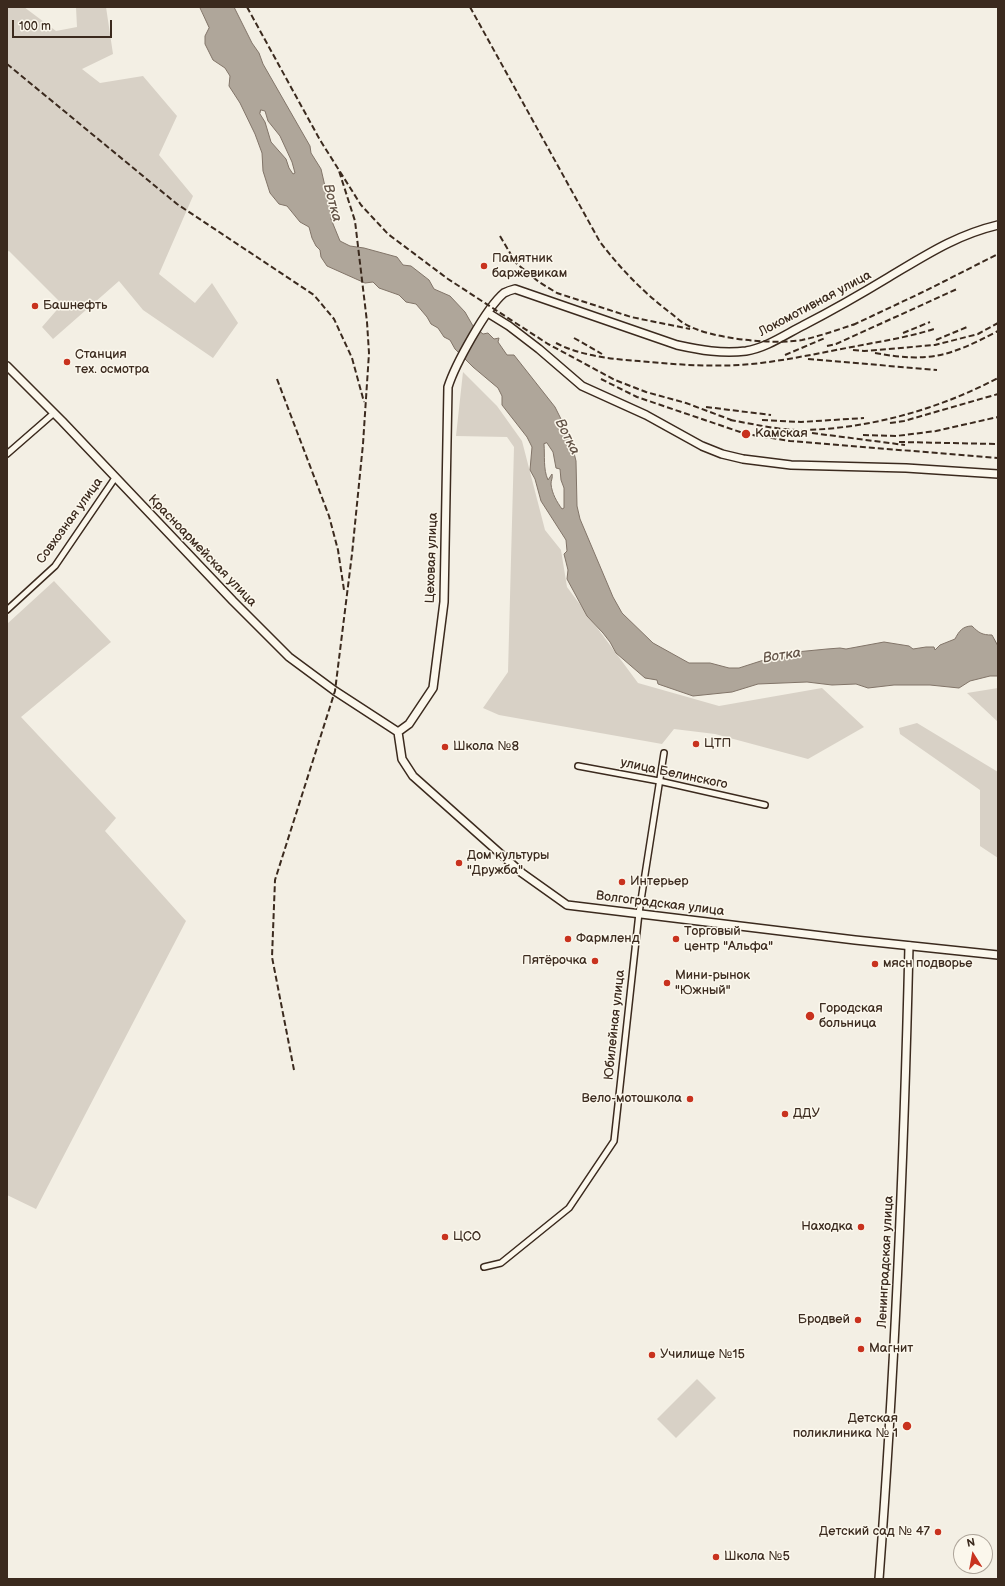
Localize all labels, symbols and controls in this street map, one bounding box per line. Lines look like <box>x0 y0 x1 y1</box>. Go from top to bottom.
scale bar <box>14 12 114 38</box>
text: 100 m <box>19 19 51 34</box>
water label: Вотка <box>319 182 345 224</box>
place label: Памятник баржевикам <box>492 251 567 282</box>
marker: Памятник баржевикам <box>479 261 489 271</box>
street label: Локомотивная улица <box>756 268 874 340</box>
place label: Башнефть <box>43 298 107 314</box>
marker: Башнефть <box>30 301 40 311</box>
place label: Станция тех. осмотра <box>75 347 150 378</box>
marker: Станция тех. осмотра <box>62 357 72 367</box>
water label: Вотка <box>551 416 583 458</box>
place label: Камская <box>755 426 808 442</box>
marker: Камская <box>740 428 752 440</box>
street label: Совхозная улица <box>33 475 107 567</box>
street label: Красноармейская улица <box>144 492 260 610</box>
street label: Цеховая улица <box>423 512 441 604</box>
water label: Вотка <box>762 645 802 667</box>
place label: ЦТП <box>704 736 731 752</box>
place label: Школа №8 <box>453 739 519 755</box>
marker: ЦТП <box>691 739 701 749</box>
marker: Школа №8 <box>440 742 450 752</box>
street label: улица Белинского <box>619 755 729 793</box>
place label: Дом культуры "Дружба" <box>467 848 549 879</box>
marker: Дом культуры "Дружба" <box>454 858 464 868</box>
place label: Интерьер <box>630 874 689 890</box>
marker: Интерьер <box>617 877 627 887</box>
street label: Волгоградская улица <box>595 888 725 920</box>
place label: Торговый центр "Альфа" <box>684 924 773 955</box>
place label: Фармленд <box>576 931 640 947</box>
marker: Фармленд <box>563 934 573 944</box>
marker: Торговый центр "Альфа" <box>671 934 681 944</box>
place label: Пятёрочка <box>522 953 587 969</box>
marker: Пятёрочка <box>590 956 600 966</box>
place label: мясн подворье <box>883 956 972 972</box>
marker: мясн подворье <box>870 959 880 969</box>
place label: Мини-рынок "Южный" <box>675 968 750 999</box>
street label: Юбилейная улица <box>601 969 629 1081</box>
marker: Мини-рынок "Южный" <box>662 978 672 988</box>
place label: Городская больница <box>819 1001 883 1032</box>
marker: Городская больница <box>804 1010 816 1022</box>
place label: Вело-мотошкола <box>581 1091 682 1107</box>
marker: Вело-мотошкола <box>685 1094 695 1104</box>
place label: ДДУ <box>793 1106 820 1122</box>
marker: ДДУ <box>780 1109 790 1119</box>
street label: Ленинградская улица <box>875 1195 897 1329</box>
place label: Находка <box>801 1219 853 1235</box>
marker: Находка <box>856 1222 866 1232</box>
place label: ЦСО <box>453 1229 481 1245</box>
marker: ЦСО <box>440 1232 450 1242</box>
place label: Бродвей <box>798 1312 850 1328</box>
marker: Бродвей <box>853 1315 863 1325</box>
place label: Магнит <box>869 1341 913 1357</box>
marker: Магнит <box>856 1344 866 1354</box>
place label: Училище №15 <box>660 1347 745 1363</box>
marker: Училище №15 <box>647 1350 657 1360</box>
place label: Детская поликлиника № 1 <box>793 1411 898 1442</box>
marker: Детская поликлиника № 1 <box>901 1420 913 1432</box>
place label: Детский сад № 47 <box>819 1524 930 1540</box>
marker: Детский сад № 47 <box>933 1527 943 1537</box>
north arrow <box>953 1534 993 1574</box>
text: N <box>966 1536 976 1550</box>
place label: Школа №5 <box>724 1549 790 1565</box>
marker: Школа №5 <box>711 1552 721 1562</box>

